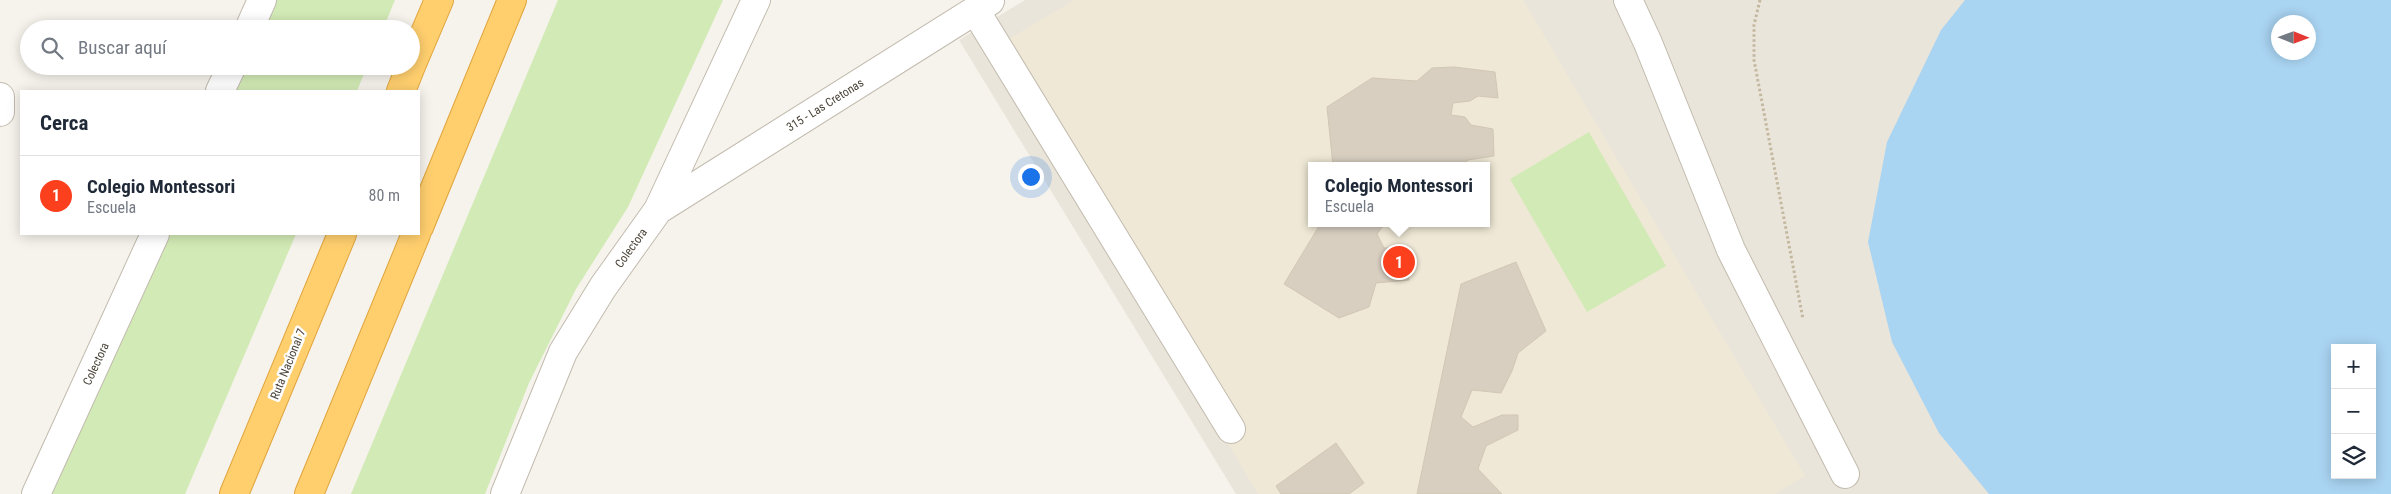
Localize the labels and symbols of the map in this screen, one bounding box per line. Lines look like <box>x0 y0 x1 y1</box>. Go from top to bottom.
north arrow <box>2271 15 2316 60</box>
street label: 315 - Las Cretonas <box>784 76 866 134</box>
your location <box>1018 164 1044 190</box>
street label: Colectora <box>612 225 650 270</box>
pin: 1 <box>1383 243 1415 281</box>
street label: Ruta Nacional 7 <box>268 327 309 401</box>
street label: Colectora <box>80 340 112 388</box>

